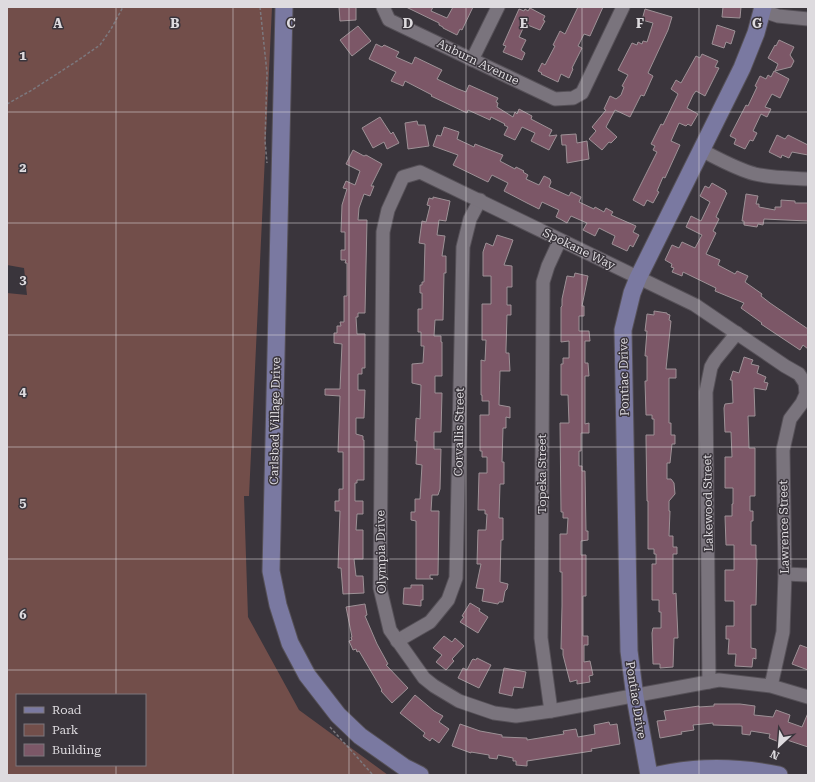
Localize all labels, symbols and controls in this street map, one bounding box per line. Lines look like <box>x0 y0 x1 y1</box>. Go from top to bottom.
text: A <box>53 16 63 31</box>
text: B <box>170 16 180 31</box>
text: C <box>286 16 296 31</box>
text: D <box>403 16 413 31</box>
text: E <box>520 16 528 31</box>
text: F <box>636 16 644 31</box>
text: G <box>752 16 762 31</box>
street label: Auburn Avenue <box>435 36 522 88</box>
text: 1 <box>19 48 27 63</box>
text: 2 <box>19 160 27 175</box>
street label: Spokane Way <box>541 225 618 273</box>
text: 3 <box>19 272 27 287</box>
street label: Pontiac Drive <box>616 337 632 416</box>
street label: Carlsbad Village Drive <box>267 357 283 485</box>
text: 4 <box>19 384 27 399</box>
street label: Corvallis Street <box>451 387 467 477</box>
street label: Topeka Street <box>535 433 549 514</box>
street label: Lakewood Street <box>700 454 716 552</box>
street label: Lawrence Street <box>776 480 792 574</box>
text: 5 <box>19 495 27 510</box>
street label: Olympia Drive <box>373 510 389 594</box>
text: 6 <box>19 607 27 622</box>
street label: Pontiac Drive <box>623 660 649 740</box>
legend <box>16 694 146 766</box>
text: Road <box>52 703 82 717</box>
text: Park <box>52 723 79 737</box>
north arrow <box>759 726 799 766</box>
text: Building <box>52 743 101 757</box>
text: N <box>768 747 781 762</box>

